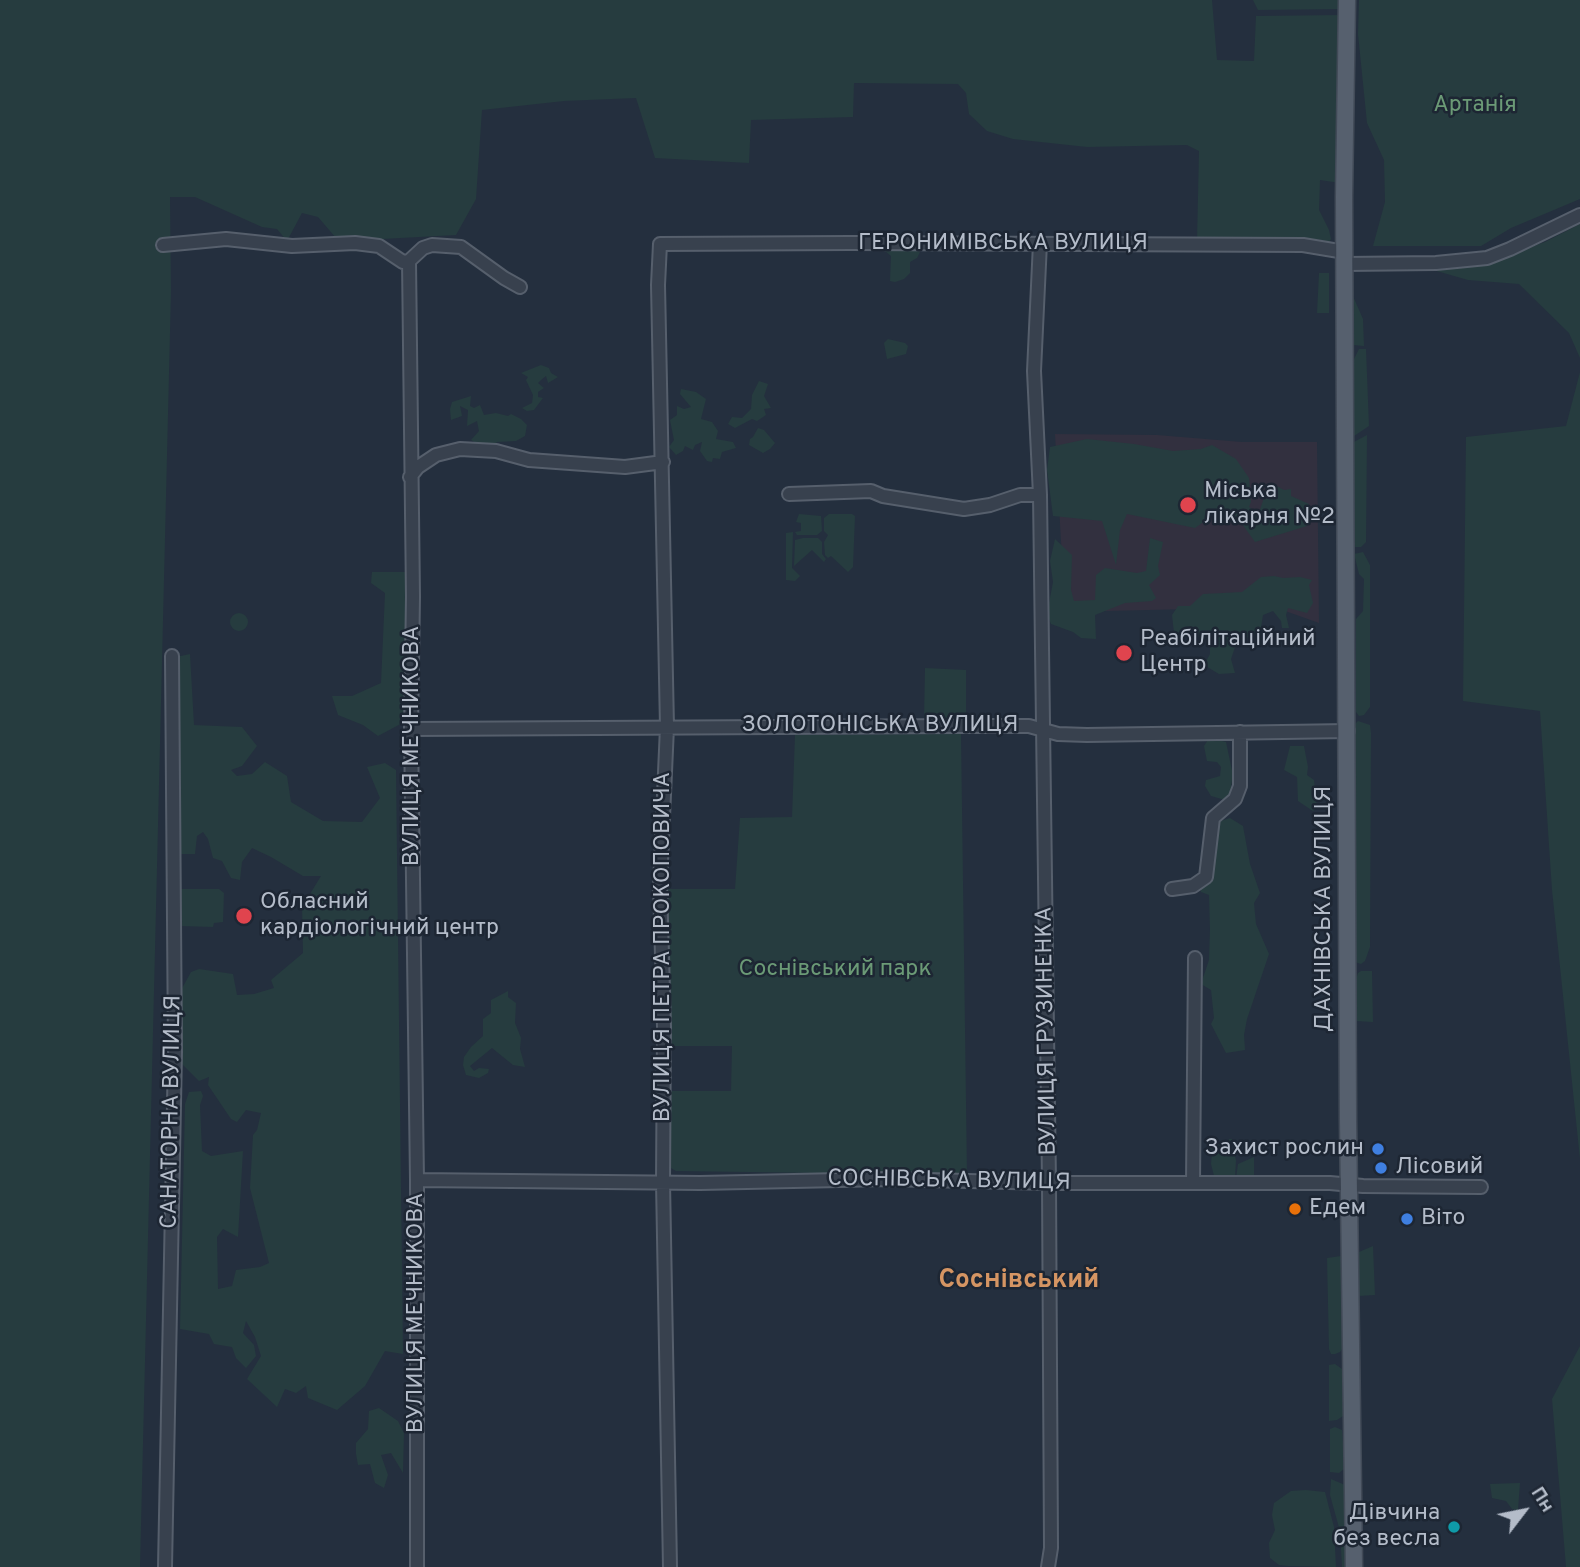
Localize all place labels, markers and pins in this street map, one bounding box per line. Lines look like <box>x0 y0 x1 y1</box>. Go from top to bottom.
place label: Міська лікарня №2 <box>1204 478 1335 532</box>
marker: Міська лікарня №2 <box>1178 495 1198 515</box>
place label: Реабілітаційний Центр <box>1140 626 1315 680</box>
marker: Реабілітаційний Центр <box>1114 643 1134 663</box>
place label: Обласний кардіологічний центр <box>260 889 499 943</box>
marker: Обласний кардіологічний центр <box>234 906 254 926</box>
place label: Захист рослин <box>1205 1135 1364 1163</box>
marker: Захист рослин <box>1370 1141 1386 1157</box>
place label: Лісовий <box>1395 1154 1483 1182</box>
marker: Лісовий <box>1373 1160 1389 1176</box>
place label: Едем <box>1309 1195 1366 1223</box>
marker: Едем <box>1287 1201 1303 1217</box>
place label: Віто <box>1421 1205 1465 1233</box>
marker: Віто <box>1399 1211 1415 1227</box>
place label: Дівчина без весла <box>1333 1500 1440 1554</box>
marker: Дівчина без весла <box>1446 1519 1462 1535</box>

